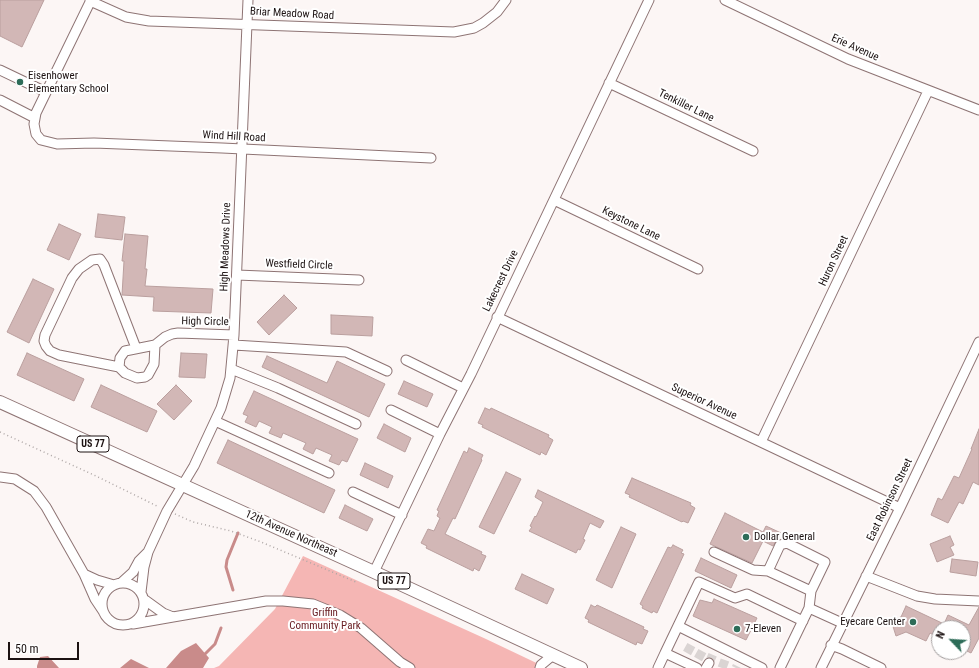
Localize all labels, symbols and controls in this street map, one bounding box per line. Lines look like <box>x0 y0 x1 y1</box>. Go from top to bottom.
street label: Briar Meadow Road <box>249 5 335 23</box>
street label: Erie Avenue <box>829 32 881 64</box>
place label: Eisenhower Elementary School <box>28 69 109 95</box>
marker: Eisenhower Elementary School <box>15 77 25 87</box>
street label: Tenkiller Lane <box>656 87 716 125</box>
street label: Wind Hill Road <box>202 129 266 145</box>
street label: High Meadows Drive <box>218 202 234 292</box>
street label: Keystone Lane <box>600 204 662 244</box>
street label: Huron Street <box>816 233 852 289</box>
street label: Lakecrest Drive <box>480 248 522 314</box>
street label: Westfield Circle <box>265 257 333 273</box>
street label: High Circle <box>181 315 229 329</box>
street label: Superior Avenue <box>669 381 739 423</box>
road number: US 77 <box>77 436 109 452</box>
street label: East Robinson Street <box>864 457 916 543</box>
street label: 12th Avenue Northeast <box>243 508 339 560</box>
place label: Dollar General <box>754 530 815 544</box>
marker: Dollar General <box>741 532 751 542</box>
road number: US 77 <box>378 573 410 589</box>
park label: Griffin Community Park <box>289 606 361 632</box>
place label: Eyecare Center <box>840 615 905 629</box>
marker: Eyecare Center <box>908 617 918 627</box>
north arrow <box>931 620 971 660</box>
place label: 7-Eleven <box>745 622 781 636</box>
marker: 7-Eleven <box>732 624 742 634</box>
text: N <box>933 629 948 641</box>
scale bar <box>10 634 81 660</box>
text: 50 m <box>15 642 39 656</box>

